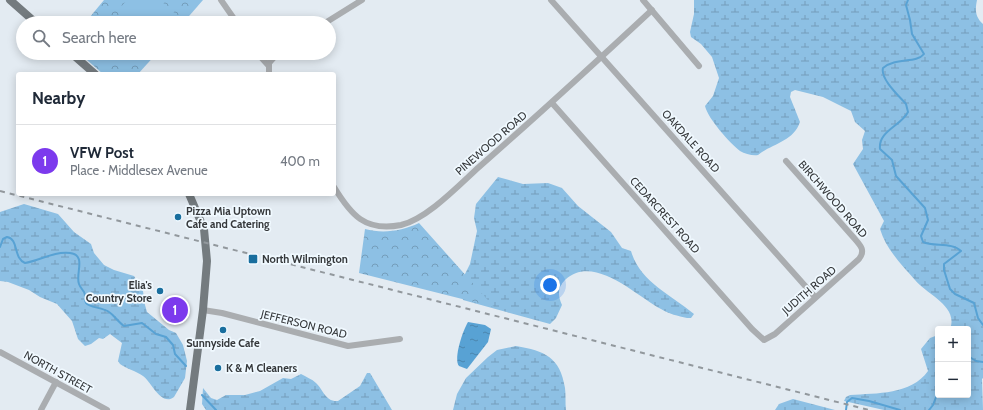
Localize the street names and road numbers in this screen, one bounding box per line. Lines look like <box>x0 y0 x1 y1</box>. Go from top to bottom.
street label: OAKDALE ROAD <box>659 107 723 175</box>
street label: PINEWOOD ROAD <box>452 108 530 178</box>
street label: BIRCHWOOD ROAD <box>796 157 870 241</box>
street label: CEDARCREST ROAD <box>627 174 703 256</box>
street label: JUDITH ROAD <box>778 263 839 318</box>
street label: JEFFERSON ROAD <box>259 306 348 341</box>
street label: NORTH STREET <box>21 348 95 397</box>

